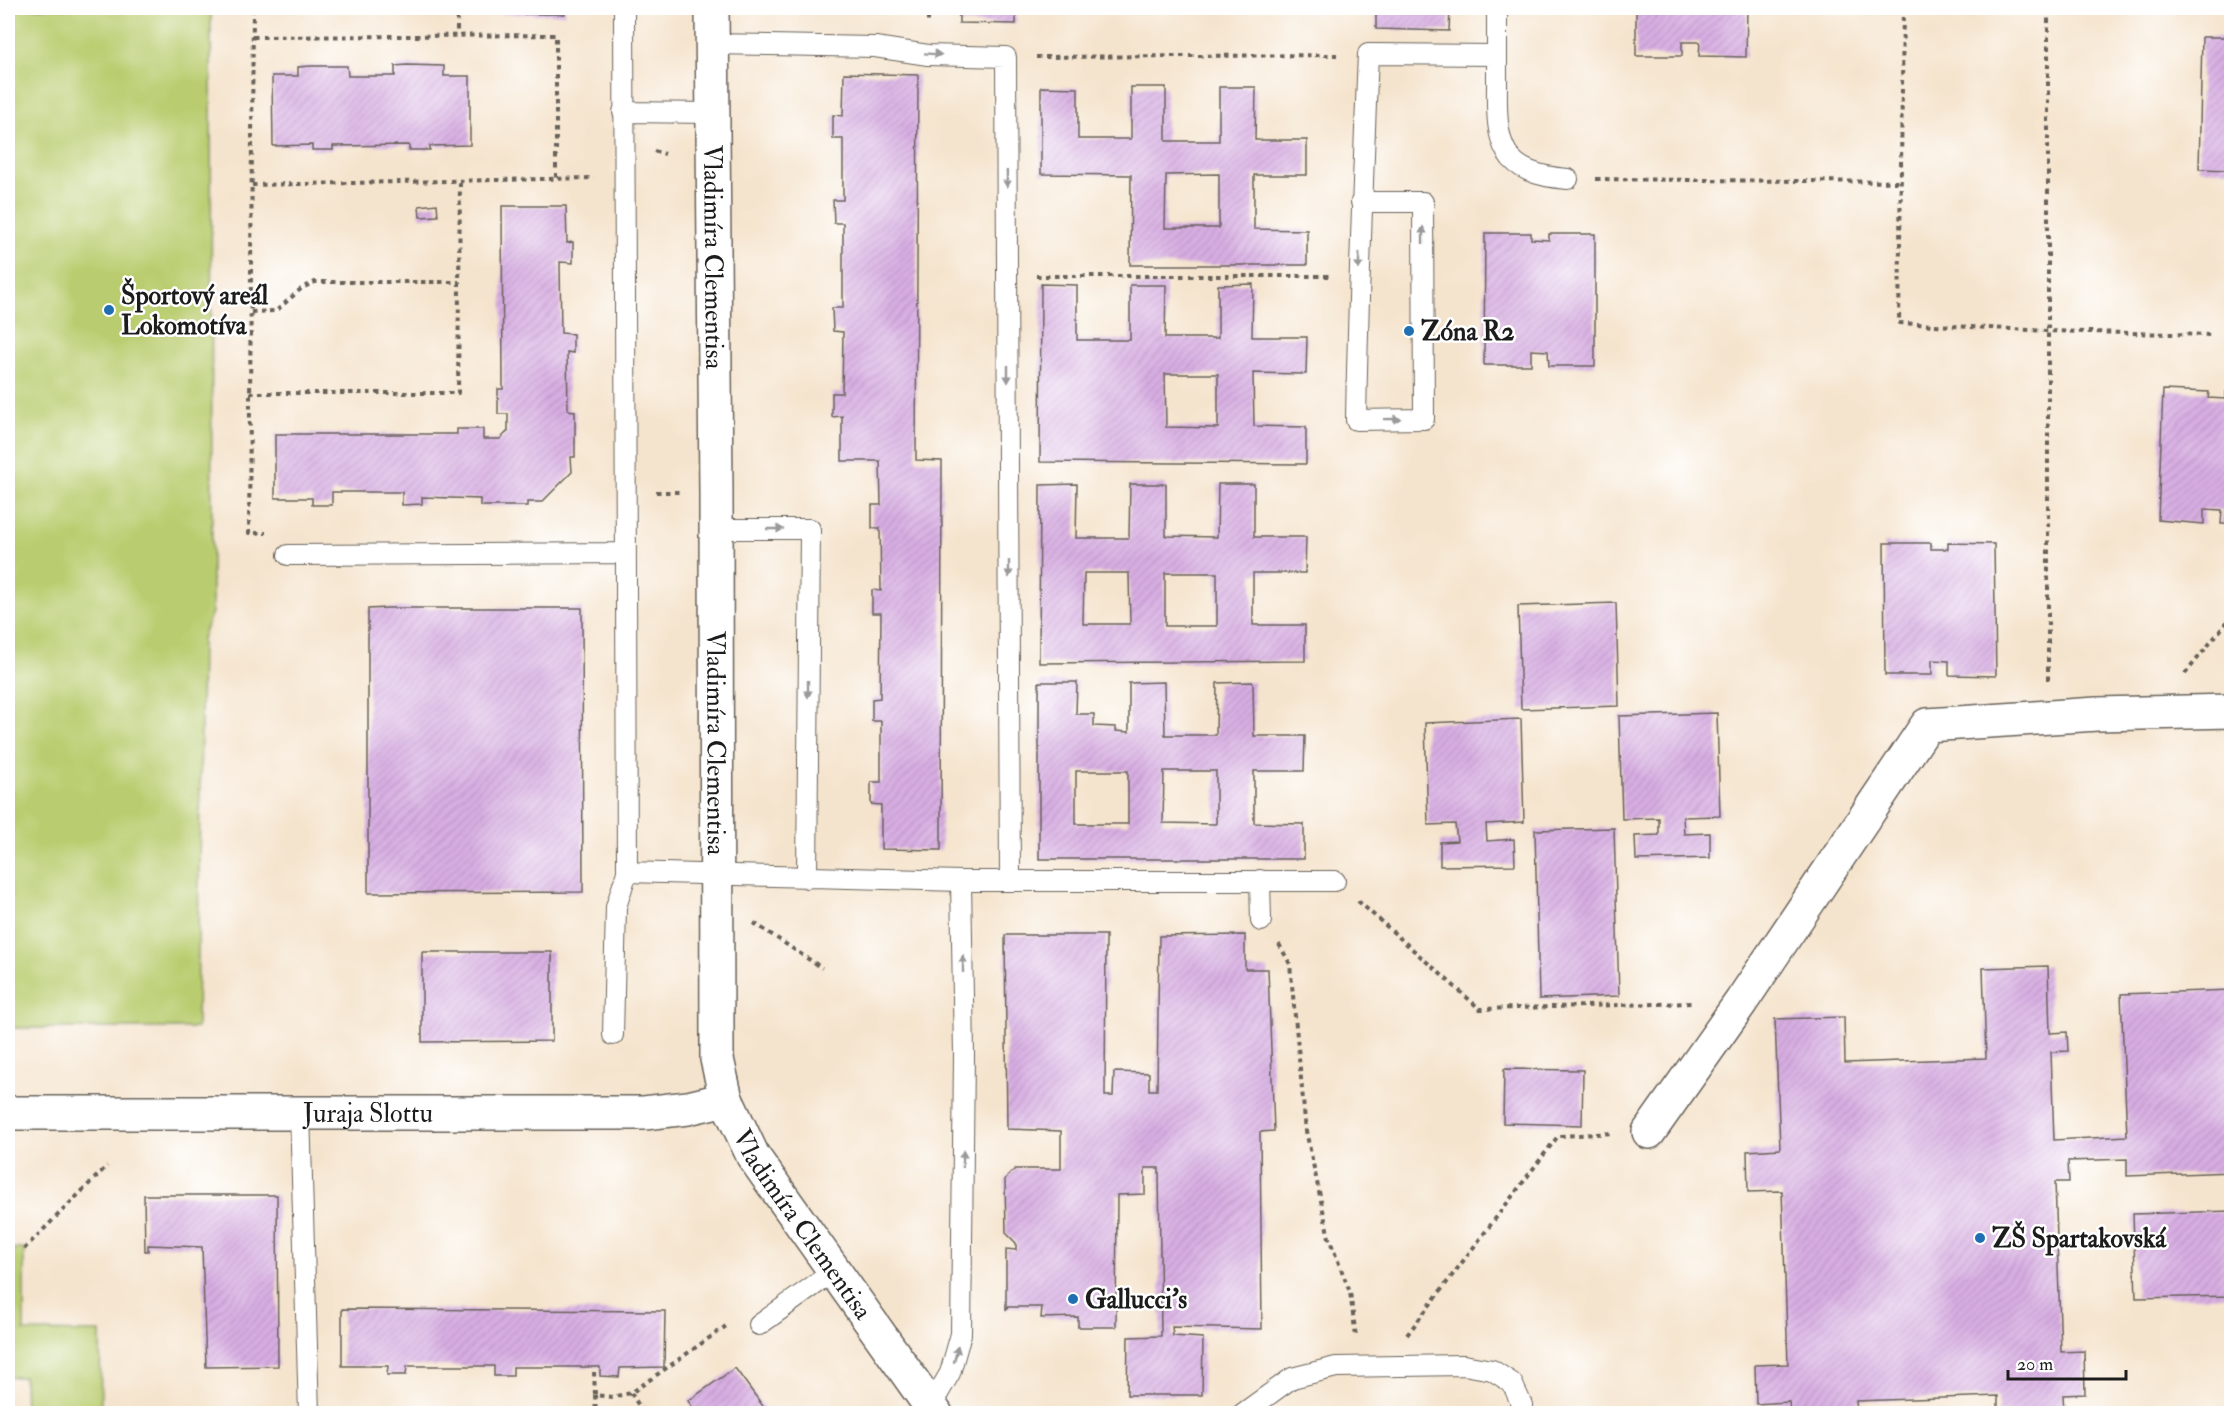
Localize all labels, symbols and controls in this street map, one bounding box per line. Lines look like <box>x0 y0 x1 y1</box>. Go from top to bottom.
one-way arrow <box>924 50 943 59</box>
street label: Vladimíra Clementisa <box>696 145 730 370</box>
one-way arrow <box>1002 170 1012 189</box>
one-way arrow <box>1418 225 1428 244</box>
one-way arrow <box>1355 251 1364 270</box>
place label: Športový areál Lokomotíva <box>121 277 268 342</box>
marker: Športový areál Lokomotíva <box>102 303 116 317</box>
place label: Zóna R2 <box>1421 316 1514 348</box>
marker: Zóna R2 <box>1402 324 1416 338</box>
one-way arrow <box>1003 365 1013 384</box>
one-way arrow <box>1382 414 1401 424</box>
one-way arrow <box>765 524 784 534</box>
one-way arrow <box>1004 560 1014 579</box>
street label: Vladimíra Clementisa <box>699 631 732 856</box>
one-way arrow <box>804 680 813 699</box>
one-way arrow <box>958 955 968 974</box>
street label: Juraja Slottu <box>302 1098 433 1130</box>
street label: Vladimíra Clementisa <box>725 1124 879 1326</box>
one-way arrow <box>958 1150 968 1169</box>
place label: ZŠ Spartakovská <box>1992 1220 2167 1256</box>
marker: ZŠ Spartakovská <box>1973 1231 1987 1245</box>
place label: Gallucci's <box>1085 1284 1187 1316</box>
marker: Gallucci's <box>1066 1292 1080 1306</box>
scale bar <box>2008 1343 2126 1381</box>
one-way arrow <box>952 1344 961 1362</box>
text: 20 m <box>2017 1353 2053 1376</box>

